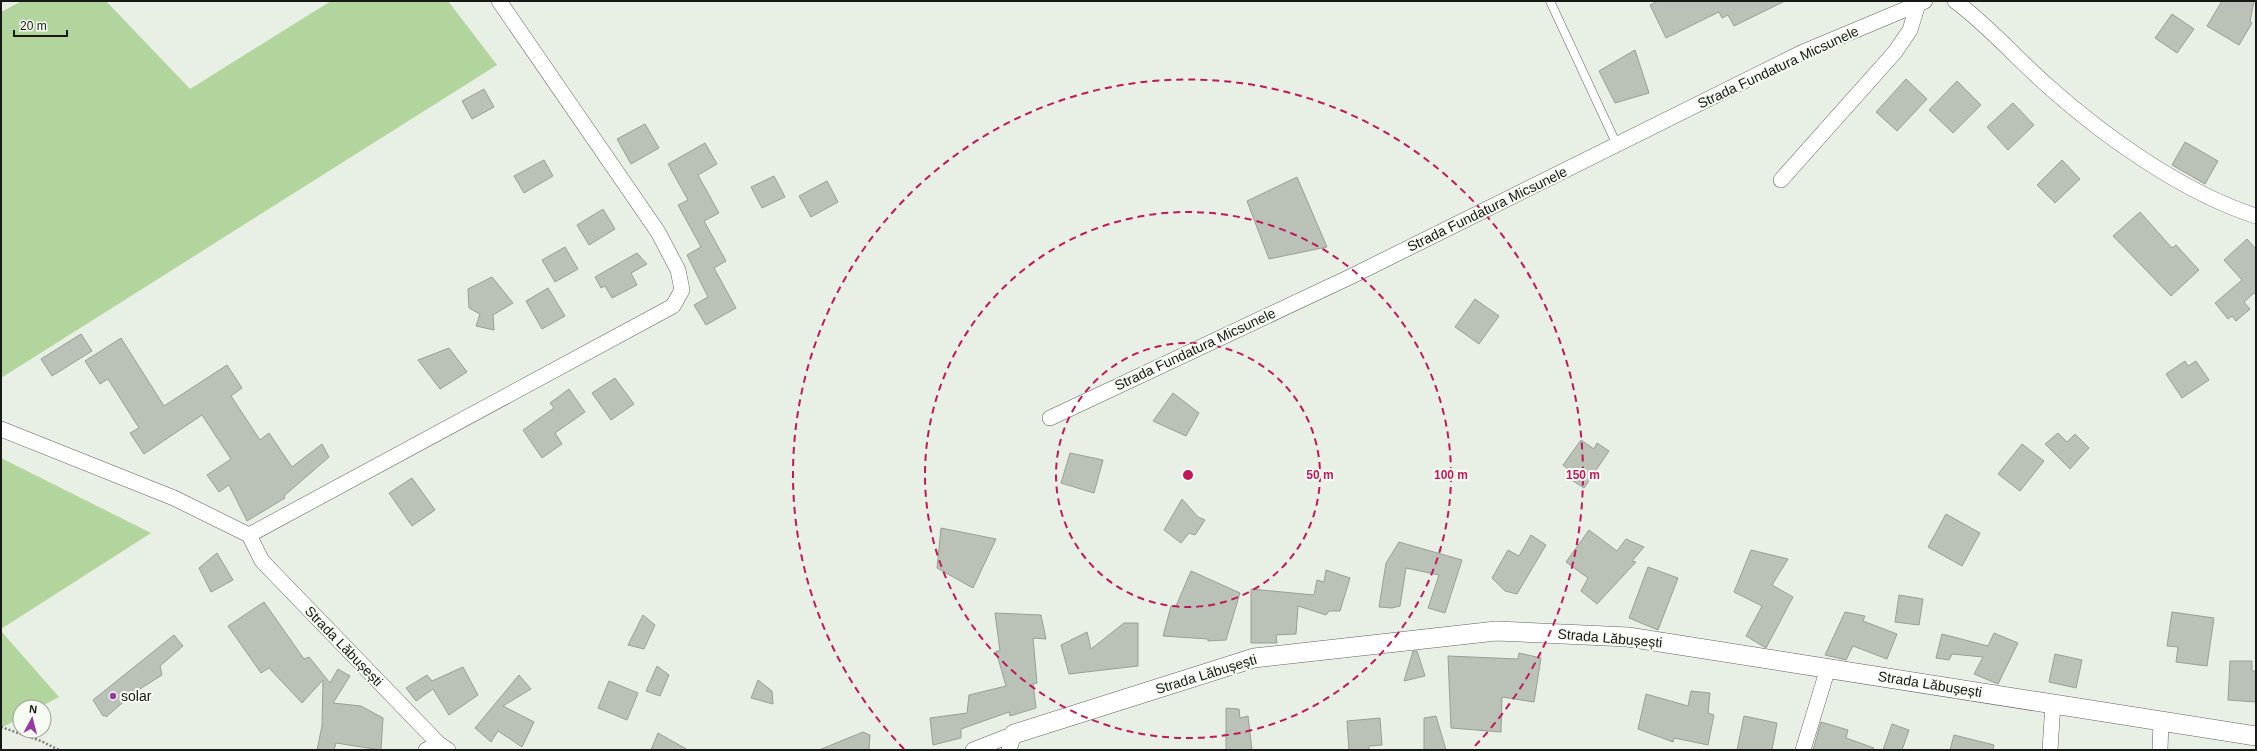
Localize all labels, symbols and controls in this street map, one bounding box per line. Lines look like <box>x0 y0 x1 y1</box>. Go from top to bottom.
scale bar <box>14 12 67 38</box>
text: 20 m <box>20 19 47 33</box>
street label: Strada Fundatura Micsunele <box>1695 22 1861 111</box>
street label: Strada Fundatura Micsunele <box>1404 163 1570 255</box>
street label: Strada Fundatura Micsunele <box>1112 304 1278 393</box>
centre of rings <box>1181 468 1195 482</box>
text: 50 m <box>1306 468 1334 482</box>
text: 100 m <box>1434 468 1468 482</box>
text: 150 m <box>1566 468 1600 482</box>
street label: Strada Lăbușești <box>302 603 386 689</box>
street label: Strada Lăbușești <box>1557 625 1663 651</box>
street label: Strada Lăbușești <box>1153 651 1259 697</box>
street label: Strada Lăbușești <box>1877 668 1983 700</box>
place label: solar <box>121 688 152 704</box>
marker: solar <box>108 691 118 701</box>
north arrow <box>12 699 52 739</box>
text: N <box>29 703 38 716</box>

